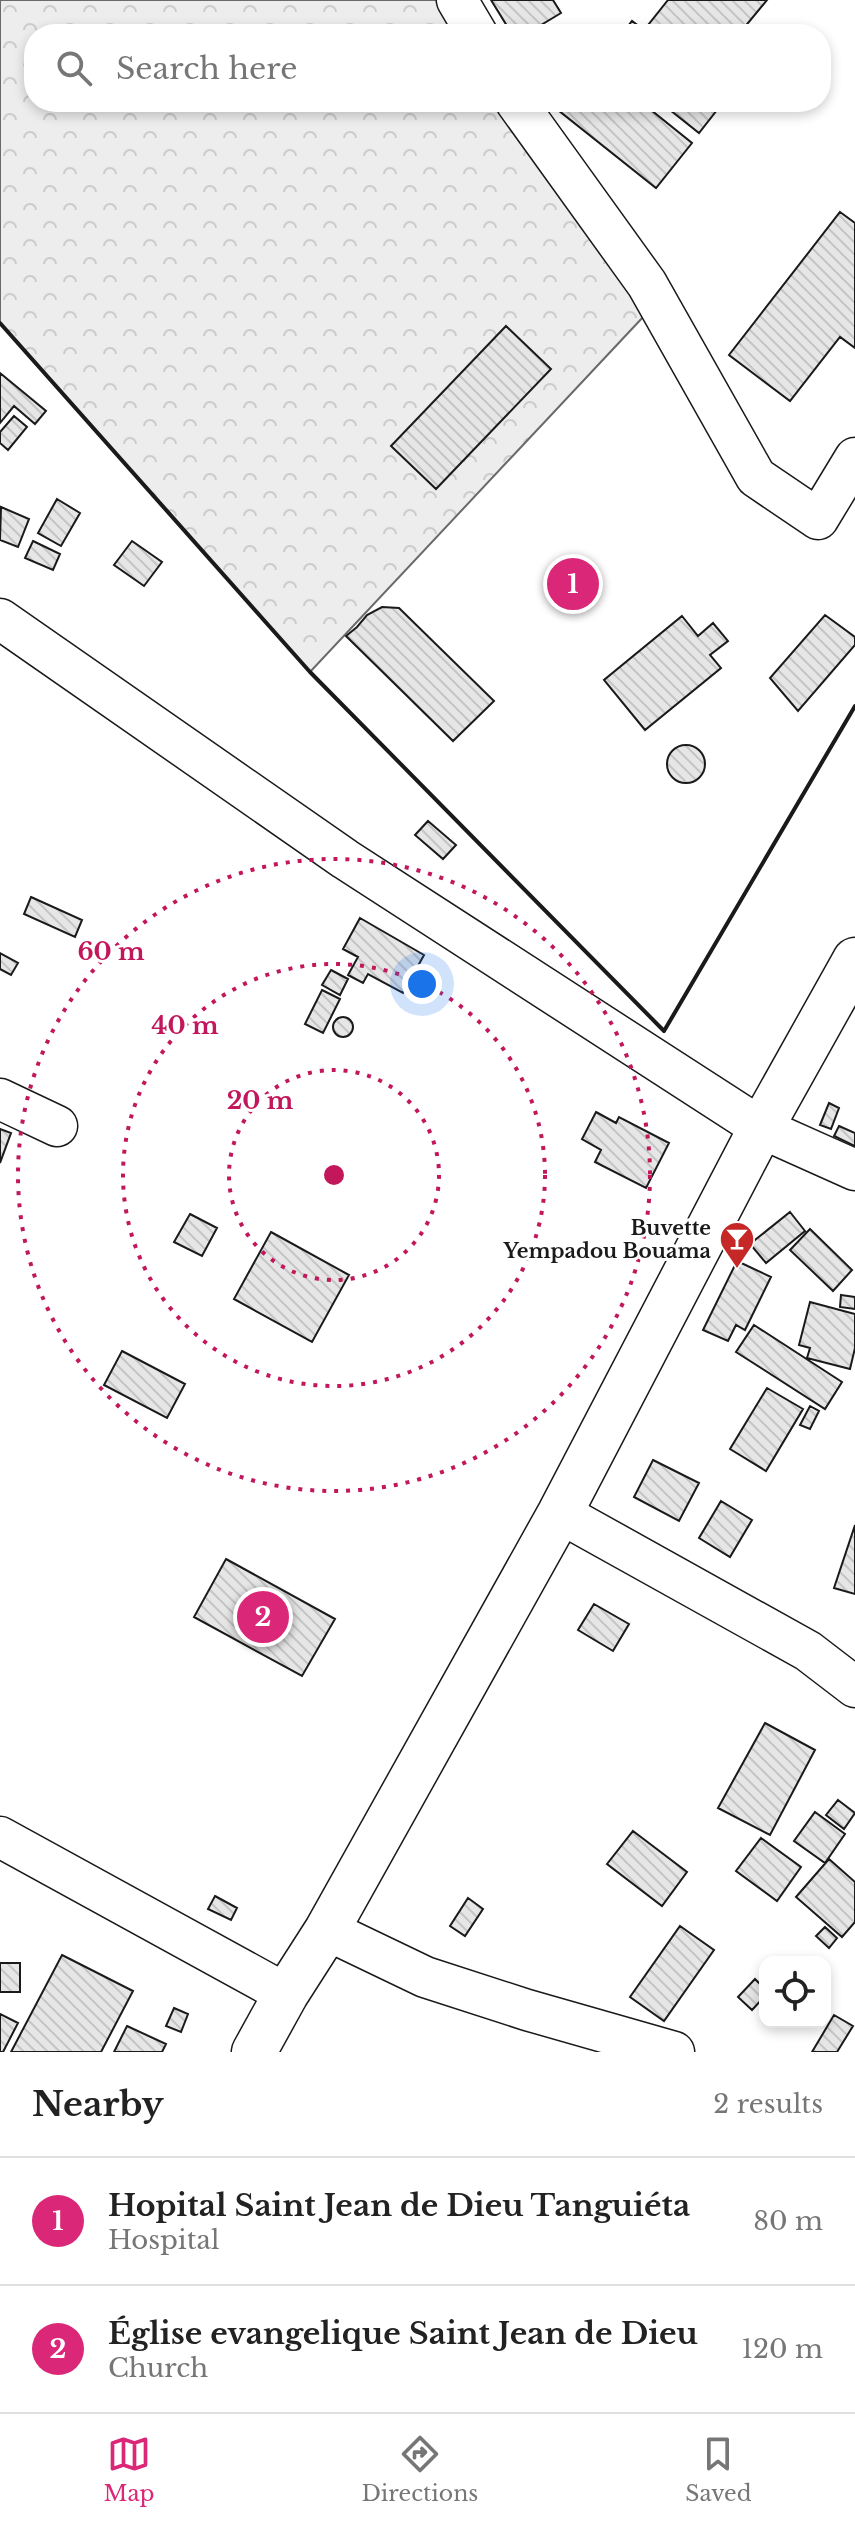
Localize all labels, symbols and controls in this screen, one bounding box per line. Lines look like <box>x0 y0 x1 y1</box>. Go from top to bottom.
search box <box>24 24 831 112</box>
icon: search <box>52 46 96 90</box>
text: Search here <box>116 50 297 87</box>
pin: 1 <box>547 554 599 614</box>
text: 60 m <box>77 937 145 966</box>
your location <box>402 964 442 1004</box>
text: 40 m <box>152 1011 219 1040</box>
text: 20 m <box>227 1086 294 1115</box>
centre of rings <box>320 1161 348 1189</box>
place label: Buvette Yempadou Bouama <box>502 1216 712 1263</box>
bar icon: Buvette Yempadou Bouama <box>718 1220 756 1270</box>
pin: 2 <box>237 1587 289 1647</box>
map controls <box>759 1956 831 2028</box>
button: locate <box>759 1956 831 2028</box>
text: Nearby <box>32 2083 164 2125</box>
text: 2 results <box>713 2088 823 2120</box>
text: Hopital Saint Jean de Dieu Tanguiéta <box>108 2187 690 2224</box>
text: 1 <box>52 2205 64 2237</box>
text: 80 m <box>753 2205 823 2237</box>
text: Hospital <box>108 2224 219 2256</box>
text: Église evangelique Saint Jean de Dieu <box>108 2315 698 2352</box>
text: 2 <box>50 2333 66 2365</box>
text: 120 m <box>741 2333 823 2365</box>
text: Church <box>108 2352 208 2384</box>
tab: Map <box>103 2432 155 2507</box>
tab: Directions <box>361 2432 478 2507</box>
tab: Saved <box>685 2432 752 2507</box>

